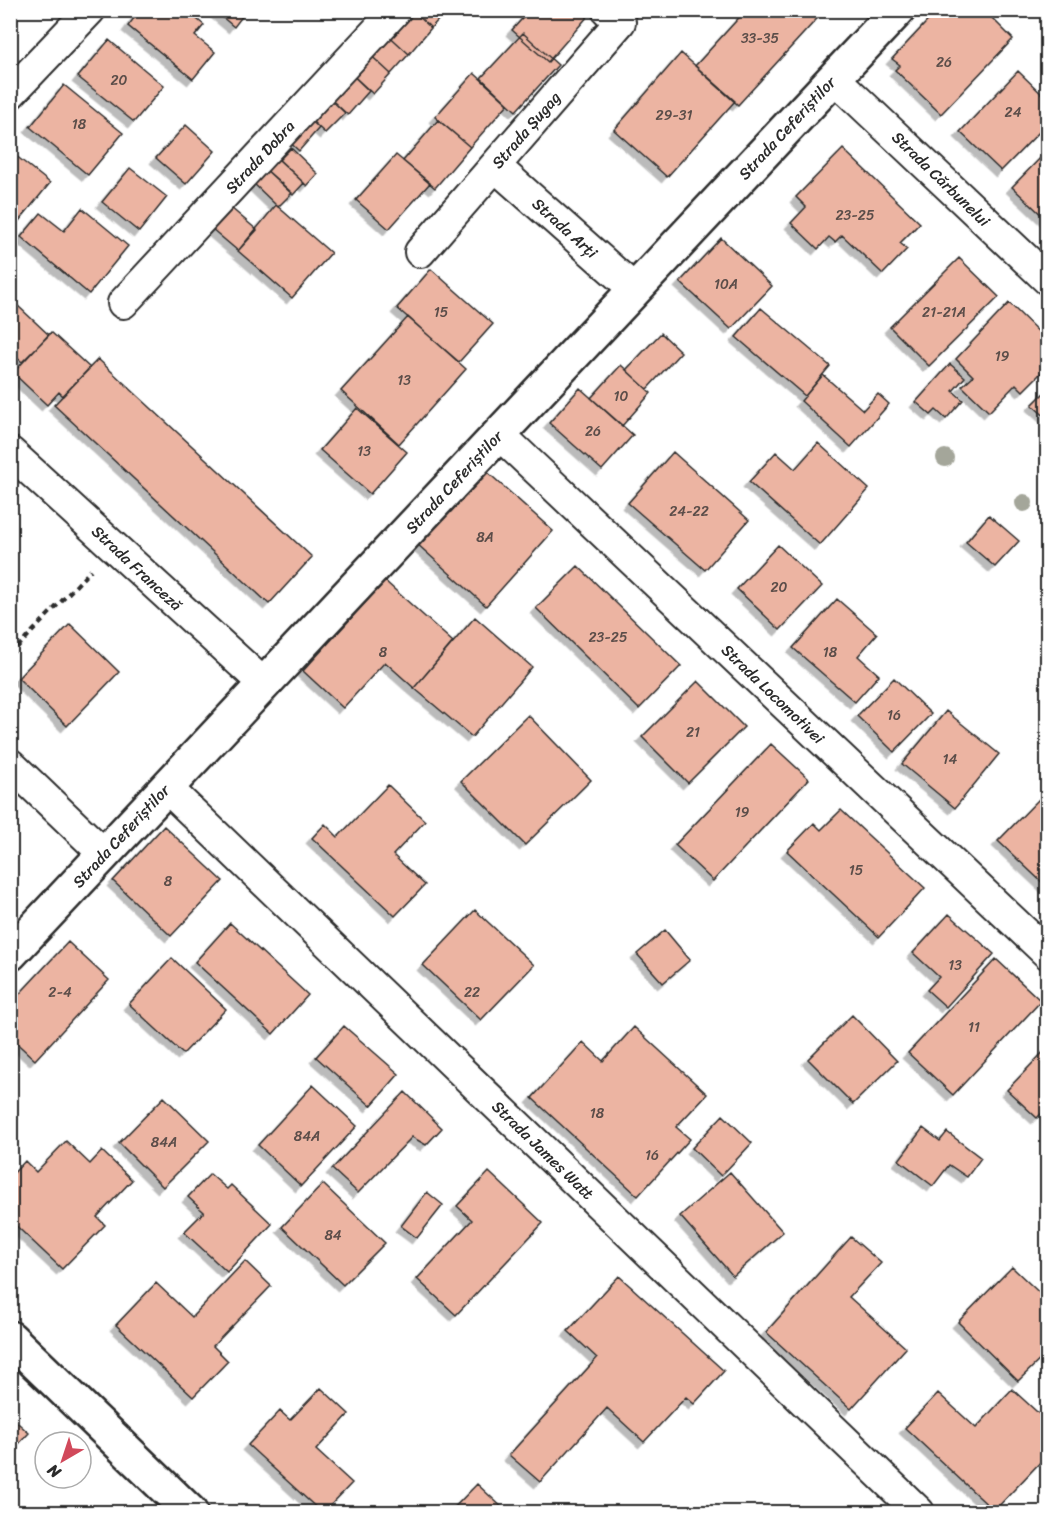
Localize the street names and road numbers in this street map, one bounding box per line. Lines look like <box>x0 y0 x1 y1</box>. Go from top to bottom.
street label: Strada Ceferiștilor <box>731 68 844 187</box>
street label: Strada Șugag <box>484 85 568 175</box>
street label: Strada Dobra <box>218 113 302 201</box>
street label: Strada Cărbunelui <box>885 124 998 234</box>
street label: Strada Arți <box>525 190 605 266</box>
street label: Strada Ceferiștilor <box>398 422 511 541</box>
street label: Strada Franceză <box>85 518 190 619</box>
street label: Strada Locomotivei <box>714 637 832 752</box>
street label: Strada Ceferiștilor <box>65 776 178 895</box>
street label: Strada James Watt <box>485 1093 601 1207</box>

